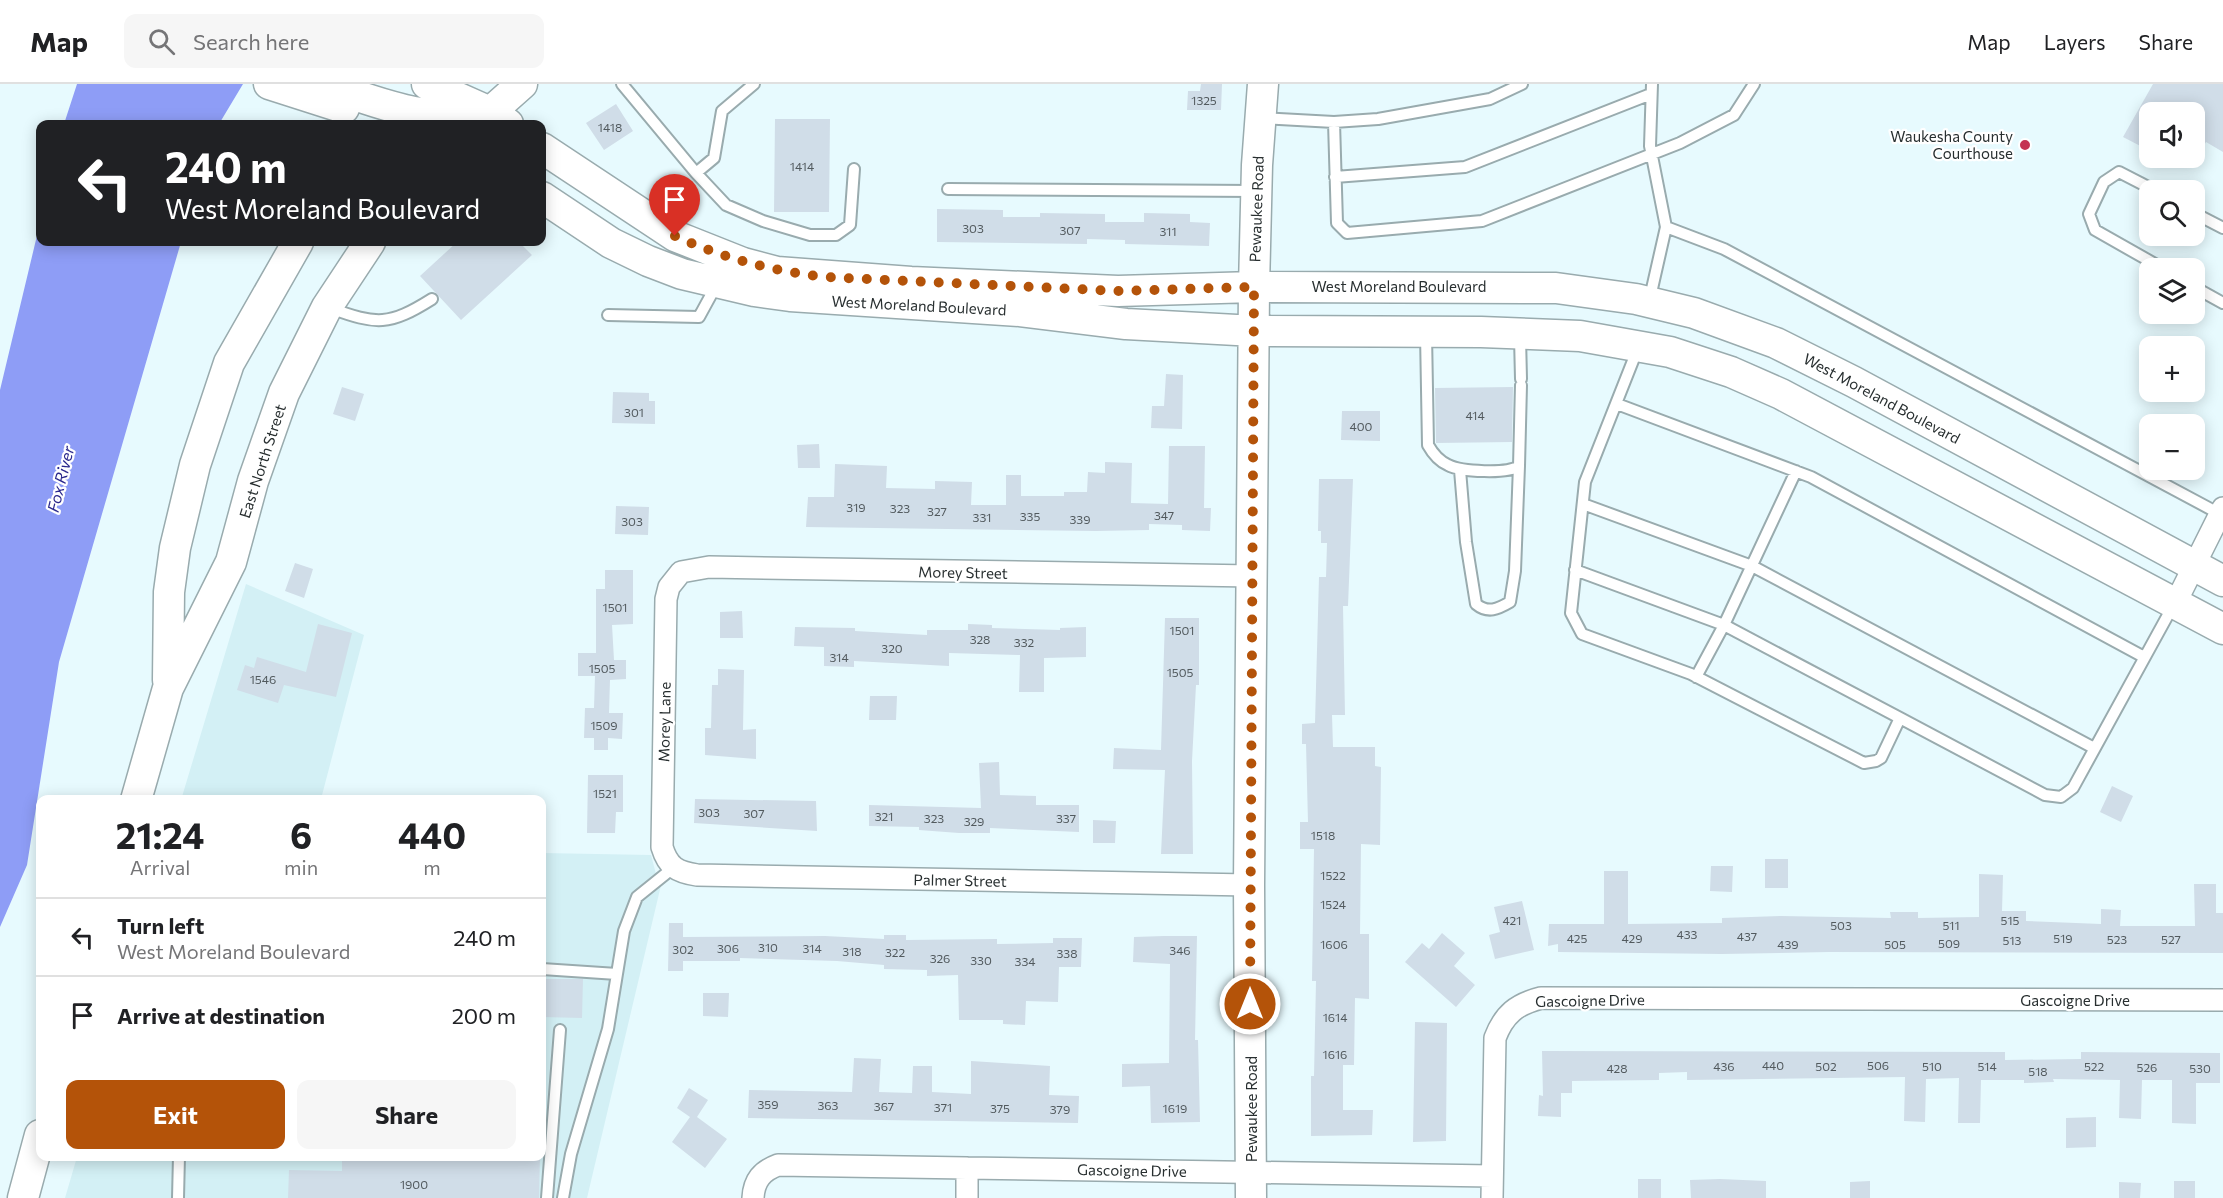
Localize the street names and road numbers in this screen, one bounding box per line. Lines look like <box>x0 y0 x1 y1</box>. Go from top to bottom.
street label: Pewaukee Road <box>1245 155 1267 263</box>
street label: West Moreland Boulevard <box>1311 277 1487 295</box>
street label: West Moreland Boulevard <box>831 291 1007 319</box>
street label: West Moreland Boulevard <box>1801 349 1963 447</box>
street label: East North Street <box>235 402 289 520</box>
street label: Morey Street <box>918 562 1008 582</box>
street label: Morey Lane <box>654 682 674 762</box>
street label: Palmer Street <box>913 870 1007 890</box>
street label: Gascoigne Drive <box>1535 990 1645 1010</box>
street label: Gascoigne Drive <box>2020 991 2130 1009</box>
street label: Pewaukee Road <box>1242 1056 1260 1162</box>
street label: Gascoigne Drive <box>1077 1160 1187 1180</box>

